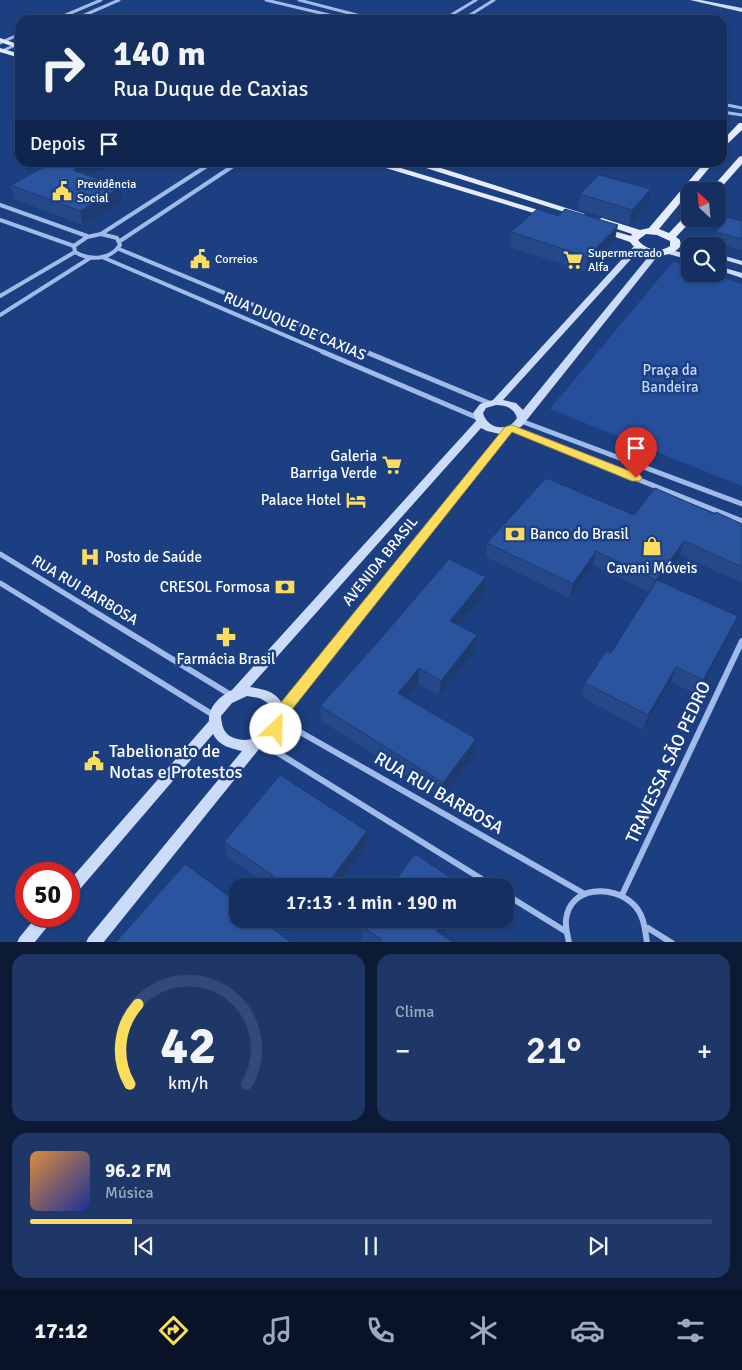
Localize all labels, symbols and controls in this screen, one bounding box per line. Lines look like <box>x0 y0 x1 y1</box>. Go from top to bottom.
text: 140 m <box>113 32 206 75</box>
icon: right <box>30 35 95 100</box>
text: Rua Duque de Caxias <box>113 75 308 102</box>
icon: arrive <box>95 130 123 158</box>
text: Depois <box>30 132 85 156</box>
place label: Previdência Social <box>77 177 136 206</box>
public building icon: Previdência Social <box>51 180 73 202</box>
north arrow <box>681 182 726 228</box>
map controls <box>681 182 726 282</box>
button: search <box>681 237 726 282</box>
place label: Supermercado Alfa <box>588 246 662 275</box>
public building icon: Correios <box>189 248 211 270</box>
supermarket icon: Supermercado Alfa <box>562 249 584 271</box>
place label: Correios <box>215 252 258 267</box>
street label: RUA DUQUE DE CAXIAS <box>221 288 369 364</box>
park label: Praça da Bandeira <box>641 361 699 396</box>
pin <box>615 427 657 478</box>
icon: arrive <box>622 434 650 462</box>
place label: Galeria Barriga Verde <box>290 447 377 482</box>
supermarket icon: Galeria Barriga Verde <box>381 454 403 476</box>
hotel icon: Palace Hotel <box>345 489 367 511</box>
place label: Palace Hotel <box>261 491 341 509</box>
street label: AVENIDA BRASIL <box>338 512 422 609</box>
bank icon: Banco do Brasil <box>504 523 526 545</box>
place label: Banco do Brasil <box>530 525 629 543</box>
shop icon: Cavani Móveis <box>641 535 663 557</box>
hospital icon: Posto de Saúde <box>79 546 101 568</box>
place label: Posto de Saúde <box>105 548 202 566</box>
street label: RUA RUI BARBOSA <box>28 551 142 629</box>
place label: Cavani Móveis <box>607 559 698 577</box>
bank icon: CRESOL Formosa <box>274 576 296 598</box>
place label: CRESOL Formosa <box>160 578 270 596</box>
pharmacy icon: Farmácia Brasil <box>215 626 237 648</box>
place label: Farmácia Brasil <box>176 650 276 668</box>
street label: TRAVESSA SÃO PEDRO <box>621 677 715 847</box>
position arrow <box>249 702 301 754</box>
place label: Tabelionato de Notas e Protestos <box>109 740 243 783</box>
street label: RUA RUI BARBOSA <box>371 747 507 839</box>
public building icon: Tabelionato de Notas e Protestos <box>83 750 105 772</box>
speed limit sign: 50 <box>15 862 80 927</box>
text: 17:13 · 1 min · 190 m <box>286 891 457 915</box>
text: Clima <box>395 1002 434 1022</box>
text: 42 <box>160 1014 217 1078</box>
text: 21° <box>526 1027 581 1074</box>
text: − <box>395 1034 410 1068</box>
text: + <box>697 1034 712 1068</box>
text: km/h <box>168 1072 209 1094</box>
text: 96.2 FM <box>105 1159 171 1183</box>
text: Música <box>105 1183 154 1203</box>
icon: previous <box>130 1232 158 1260</box>
icon: pause <box>357 1232 385 1260</box>
icon: next <box>584 1232 612 1260</box>
icon: directions <box>156 1313 191 1348</box>
icon: music <box>260 1313 295 1348</box>
icon: phone <box>363 1313 398 1348</box>
icon: climate <box>466 1313 501 1348</box>
icon: car <box>570 1313 605 1348</box>
icon: filters <box>673 1313 708 1348</box>
text: 17:12 <box>34 1317 88 1344</box>

